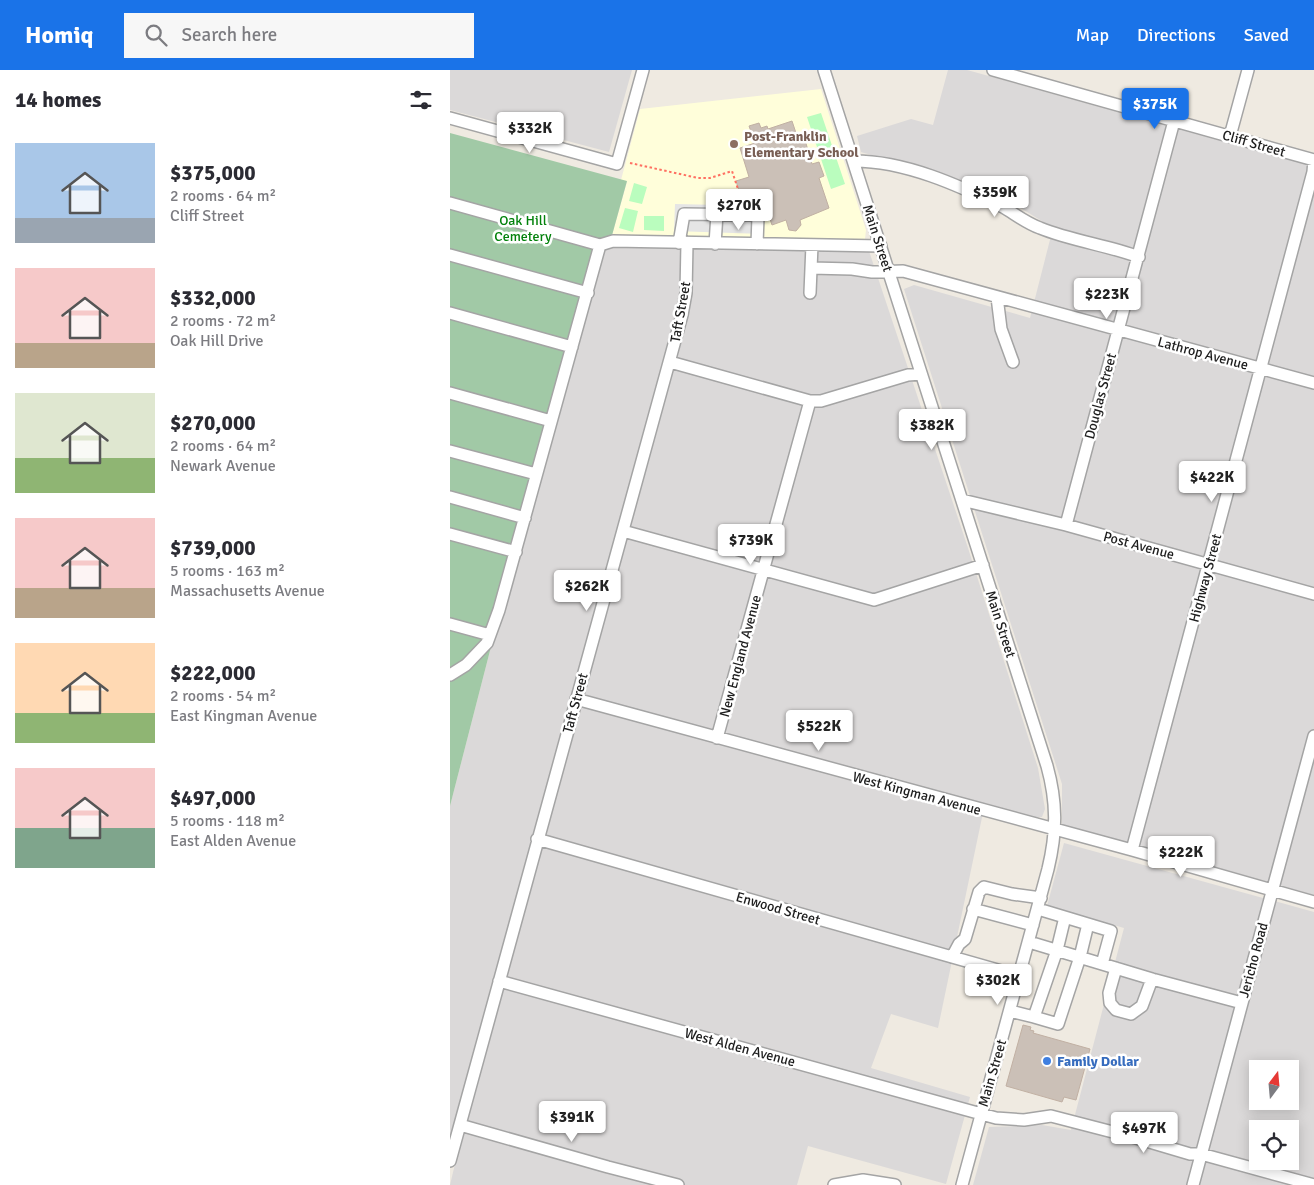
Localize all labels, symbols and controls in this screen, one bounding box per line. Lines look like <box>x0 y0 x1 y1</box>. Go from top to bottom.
search box <box>124 13 474 58</box>
text: Homiq <box>25 20 94 50</box>
icon: search <box>142 21 170 49</box>
text: Search here <box>182 23 277 47</box>
text: Map <box>1076 24 1109 46</box>
text: Directions <box>1137 24 1216 46</box>
text: Saved <box>1244 24 1289 46</box>
icon: filters <box>407 86 435 114</box>
text: 14 homes <box>15 87 101 113</box>
pin: $375K <box>1120 88 1190 130</box>
text: $375K <box>1133 94 1177 114</box>
pin: $332K <box>495 112 565 154</box>
text: $332K <box>508 118 552 138</box>
street label: Cliff Street <box>1220 126 1287 161</box>
place label: Post-Franklin Elementary School <box>744 128 859 161</box>
marker: Post-Franklin Elementary School <box>728 138 740 150</box>
text: $375,000 <box>170 160 256 186</box>
icon: home <box>55 163 115 223</box>
pin: $359K <box>960 176 1030 218</box>
text: $359K <box>973 182 1017 202</box>
text: 2 rooms · 64 m² <box>170 186 276 206</box>
pin: $270K <box>704 189 774 231</box>
text: $270K <box>717 195 761 215</box>
street label: Main Street <box>859 203 896 274</box>
text: Cliff Street <box>170 206 244 226</box>
park label: Oak Hill Cemetery <box>494 212 552 245</box>
pin: $223K <box>1072 278 1142 320</box>
street label: Taft Street <box>667 280 694 344</box>
text: $223K <box>1085 284 1129 304</box>
text: $332,000 <box>170 285 256 311</box>
icon: home <box>55 288 115 348</box>
text: 2 rooms · 72 m² <box>170 311 276 331</box>
text: Oak Hill Drive <box>170 331 264 351</box>
street label: Lathrop Avenue <box>1156 333 1250 374</box>
street label: Douglas Street <box>1081 351 1120 441</box>
pin: $382K <box>897 408 967 451</box>
text: $270,000 <box>170 410 256 436</box>
icon: home <box>55 413 115 473</box>
text: $382K <box>910 415 954 435</box>
text: 2 rooms · 64 m² <box>170 436 276 456</box>
text: Newark Avenue <box>170 456 276 476</box>
pin: $422K <box>1177 460 1247 503</box>
text: $422K <box>1190 467 1234 487</box>
pin: $739K <box>716 524 786 566</box>
street label: Post Avenue <box>1102 528 1176 563</box>
text: $739K <box>729 530 773 550</box>
street label: Highway Street <box>1185 532 1225 624</box>
text: $739,000 <box>170 535 256 561</box>
icon: home <box>55 538 115 598</box>
text: 5 rooms · 163 m² <box>170 561 285 581</box>
pin: $262K <box>552 570 622 612</box>
text: $262K <box>565 576 609 596</box>
text: Massachusetts Avenue <box>170 581 325 601</box>
street label: Main Street <box>982 589 1019 660</box>
street label: New England Avenue <box>716 593 765 719</box>
text: $222,000 <box>170 660 256 686</box>
icon: home <box>55 663 115 723</box>
street label: Taft Street <box>559 671 592 735</box>
text: 2 rooms · 54 m² <box>170 686 276 706</box>
text: East Kingman Avenue <box>170 706 317 726</box>
pin: $522K <box>784 710 854 752</box>
text: $522K <box>797 716 841 736</box>
street label: West Kingman Avenue <box>851 768 983 819</box>
text: $497,000 <box>170 785 256 811</box>
icon: home <box>55 788 115 848</box>
text: 5 rooms · 118 m² <box>170 811 285 831</box>
text: East Alden Avenue <box>170 831 296 851</box>
pin: $222K <box>1146 836 1216 878</box>
text: $222K <box>1159 842 1203 862</box>
street label: Enwood Street <box>734 888 822 929</box>
street label: Jericho Road <box>1235 921 1272 1000</box>
pin: $302K <box>963 964 1033 1006</box>
text: $302K <box>976 970 1020 990</box>
street label: West Alden Avenue <box>683 1025 797 1070</box>
street label: Main Street <box>975 1037 1010 1109</box>
place label: Family Dollar <box>1057 1053 1139 1070</box>
marker: Family Dollar <box>1041 1055 1053 1067</box>
north arrow <box>1249 1060 1299 1110</box>
map controls <box>1249 1060 1299 1170</box>
pin: $391K <box>537 1100 607 1143</box>
text: $391K <box>550 1107 594 1127</box>
pin: $497K <box>1109 1112 1179 1154</box>
text: $497K <box>1122 1118 1166 1138</box>
button: locate <box>1249 1120 1299 1170</box>

